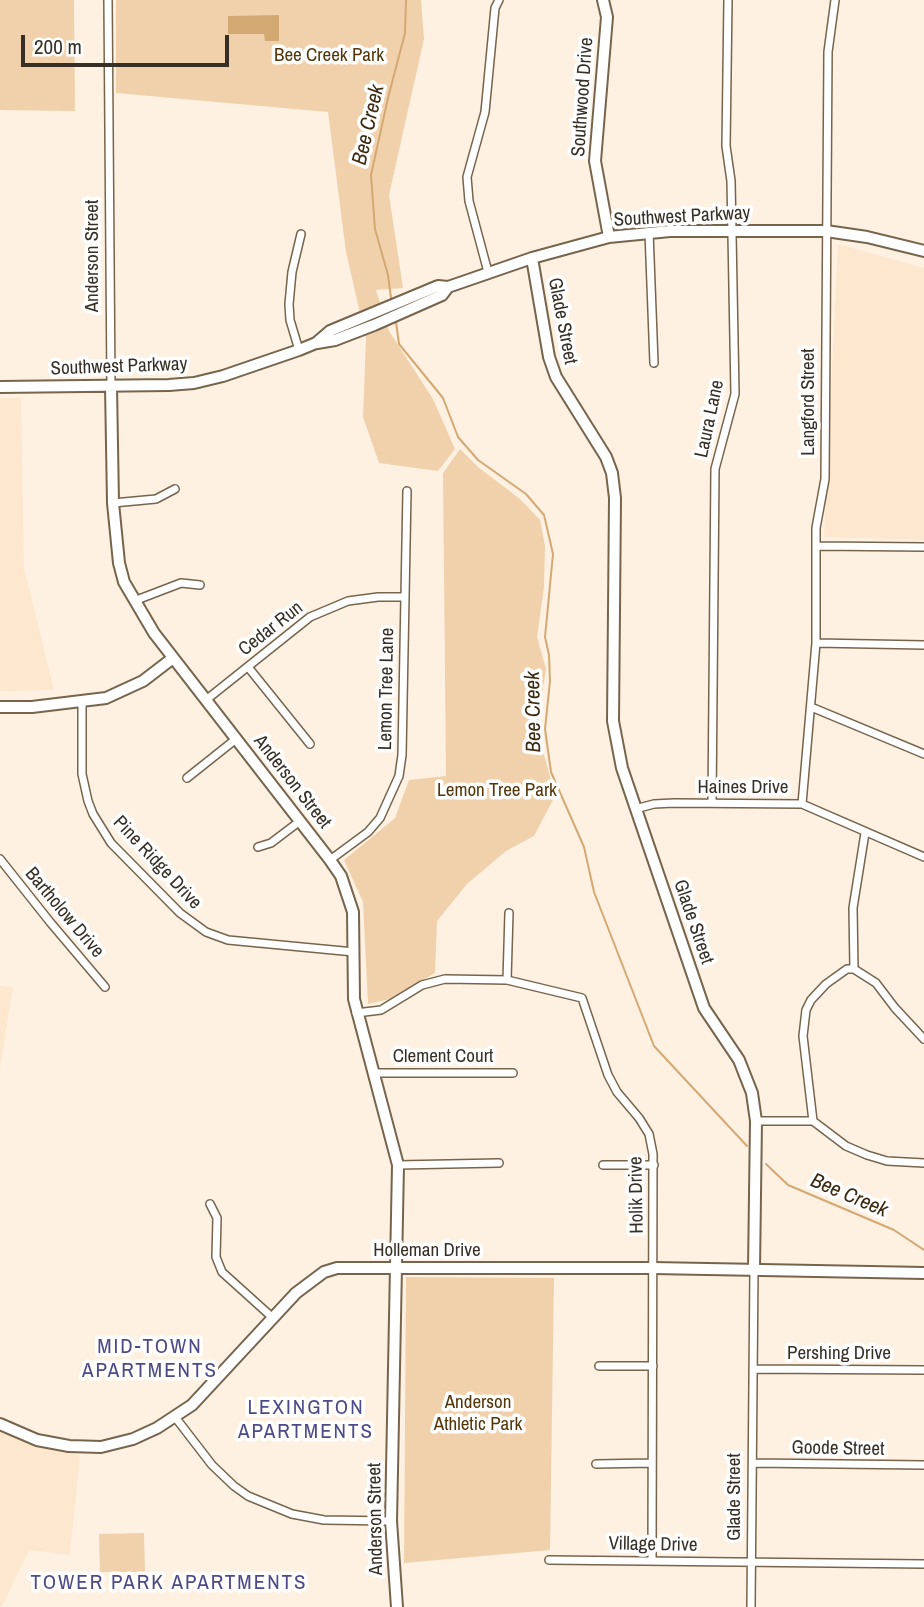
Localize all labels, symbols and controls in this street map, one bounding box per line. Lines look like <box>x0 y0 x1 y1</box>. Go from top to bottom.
scale bar <box>24 21 233 65</box>
text: 200 m <box>34 32 82 61</box>
street label: Southwood Drive <box>567 37 599 157</box>
park label: Bee Creek Park <box>274 45 384 67</box>
water label: Bee Creek <box>348 83 390 167</box>
street label: Anderson Street <box>82 200 104 312</box>
street label: Southwest Parkway <box>613 202 751 232</box>
street label: Glade Street <box>542 276 582 366</box>
street label: Langford Street <box>798 348 820 456</box>
street label: Southwest Parkway <box>50 353 188 381</box>
street label: Laura Lane <box>691 378 729 460</box>
street label: Cedar Run <box>234 597 308 661</box>
street label: Lemon Tree Lane <box>375 628 399 750</box>
water label: Bee Creek <box>521 671 547 753</box>
street label: Anderson Street <box>248 731 336 833</box>
street label: Haines Drive <box>698 777 788 799</box>
park label: Lemon Tree Park <box>437 780 557 802</box>
street label: Pine Ridge Drive <box>108 812 206 914</box>
street label: Bartholow Drive <box>20 863 108 963</box>
street label: Glade Street <box>668 877 718 967</box>
street label: Clement Court <box>393 1046 493 1068</box>
street label: Holik Drive <box>625 1156 649 1234</box>
water label: Bee Creek <box>807 1169 891 1223</box>
street label: Holleman Drive <box>373 1240 481 1262</box>
district label: MID-TOWN APARTMENTS <box>83 1334 217 1384</box>
street label: Pershing Drive <box>787 1343 891 1365</box>
park label: Anderson Athletic Park <box>434 1392 522 1436</box>
district label: LEXINGTON APARTMENTS <box>239 1395 373 1445</box>
street label: Goode Street <box>791 1437 885 1461</box>
street label: Glade Street <box>724 1453 746 1541</box>
street label: Anderson Street <box>364 1463 388 1575</box>
street label: Village Drive <box>608 1533 698 1557</box>
district label: TOWER PARK APARTMENTS <box>33 1570 305 1596</box>

